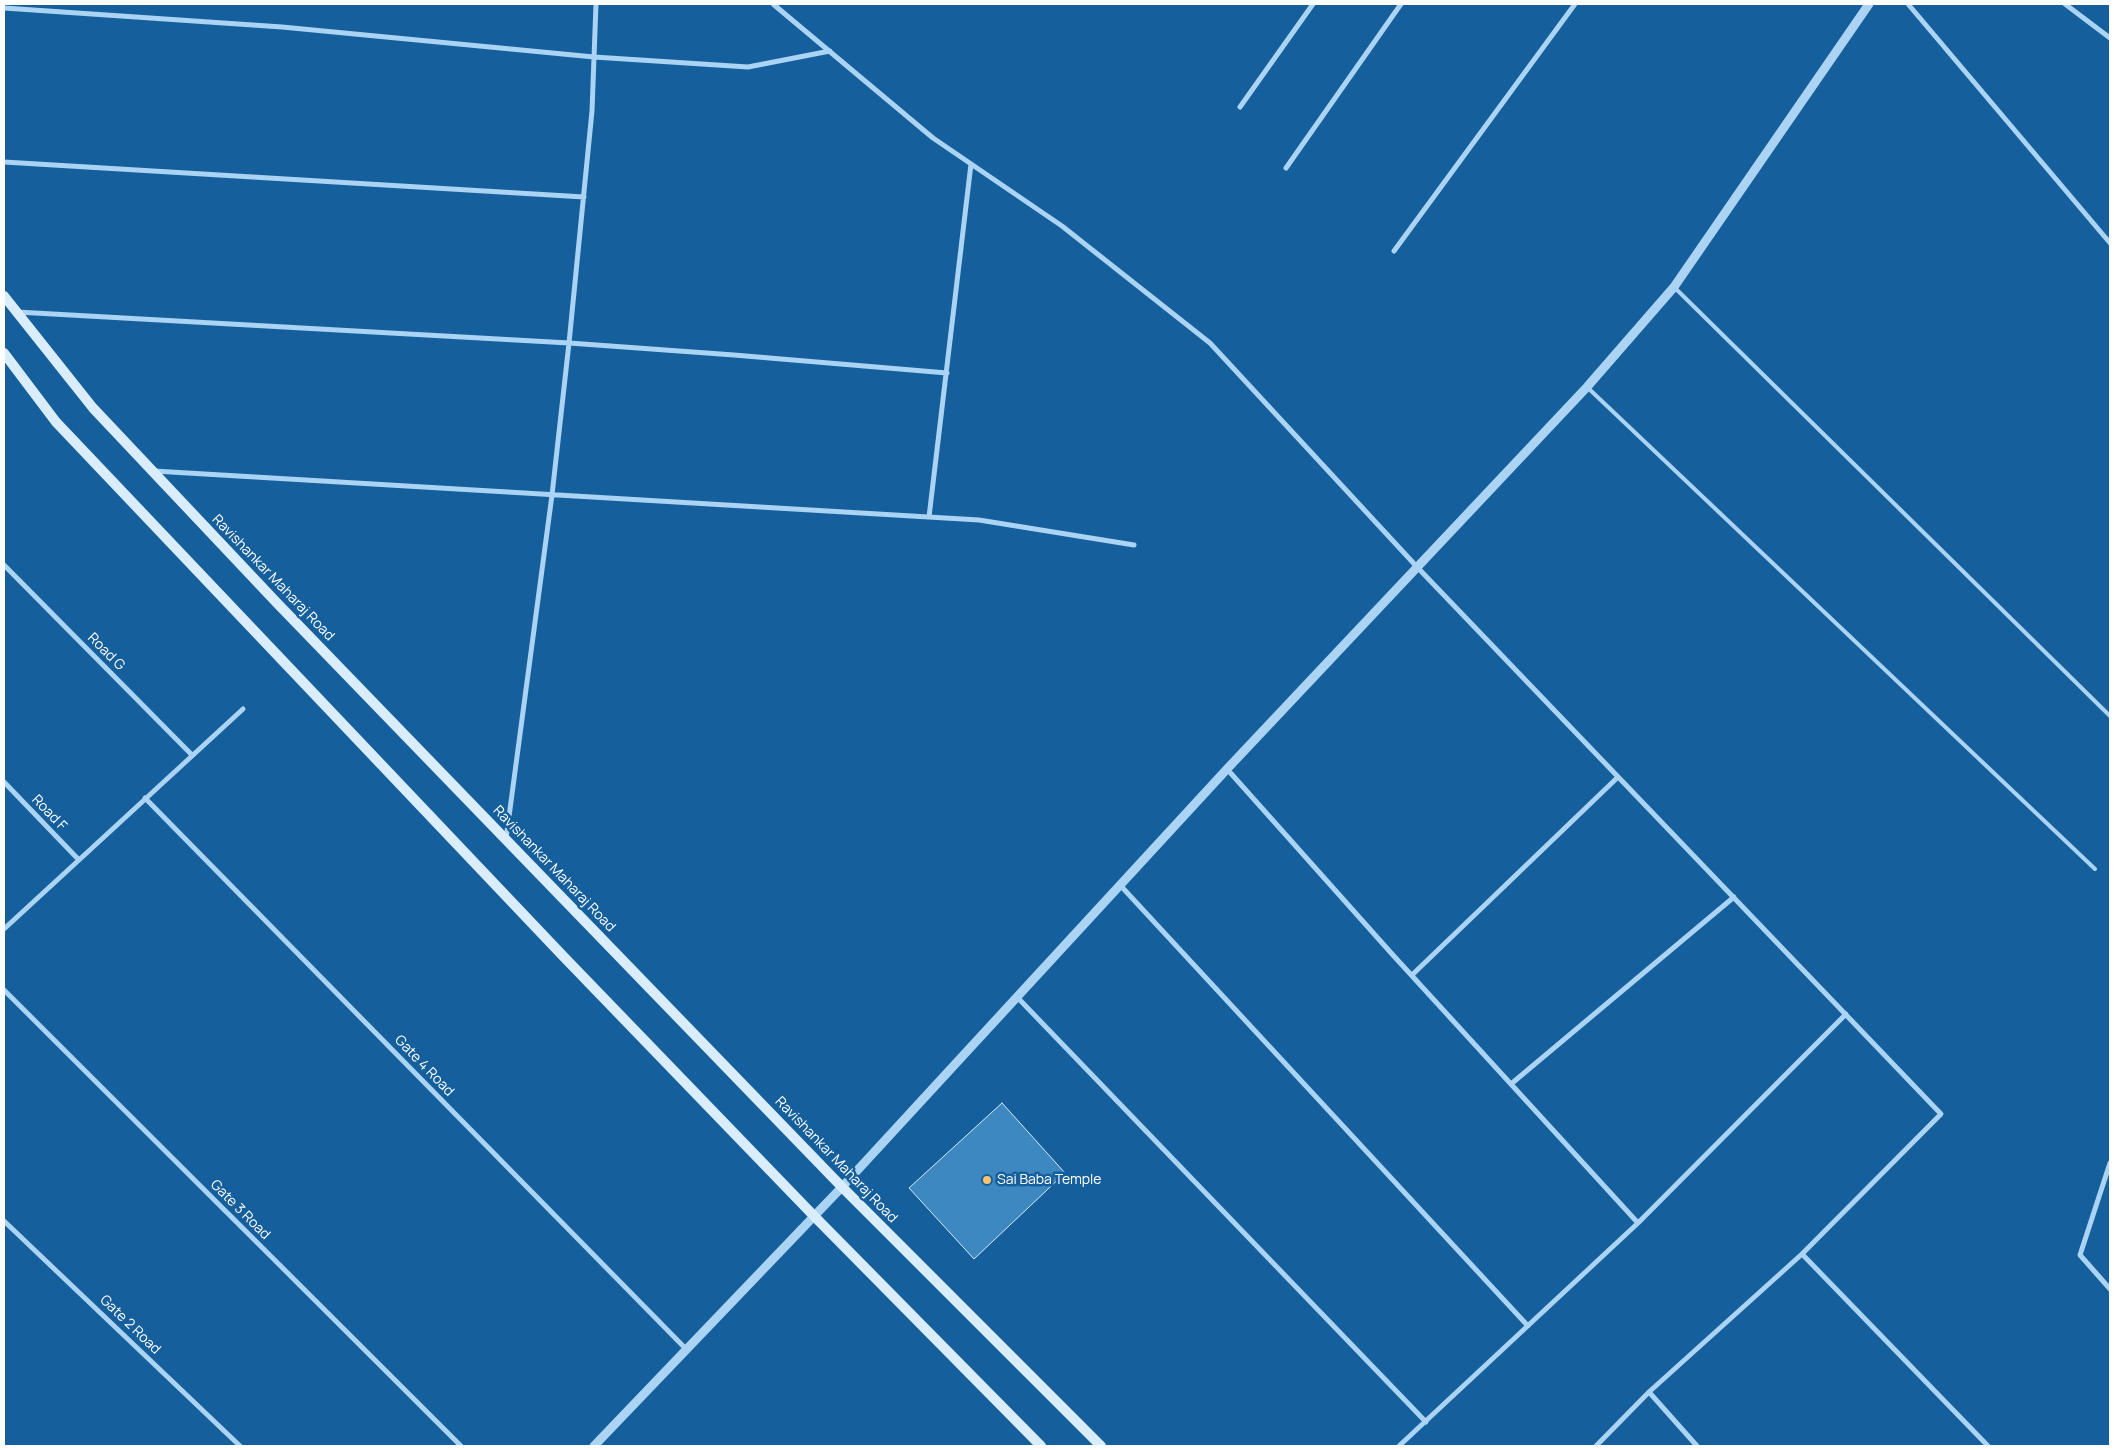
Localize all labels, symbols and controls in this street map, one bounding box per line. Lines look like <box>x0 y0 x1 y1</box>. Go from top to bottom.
street label: Ravishankar Maharaj Road <box>208 511 338 645</box>
street label: Road G <box>84 630 128 674</box>
street label: Road F <box>28 792 70 834</box>
street label: Ravishankar Maharaj Road <box>489 802 619 936</box>
street label: Gate 4 Road <box>391 1032 457 1100</box>
street label: Ravishankar Maharaj Road <box>771 1093 901 1227</box>
place label: Sai Baba Temple <box>997 1172 1102 1188</box>
marker: Sai Baba Temple <box>981 1174 993 1186</box>
street label: Gate 3 Road <box>207 1177 273 1243</box>
street label: Gate 2 Road <box>96 1292 164 1358</box>

